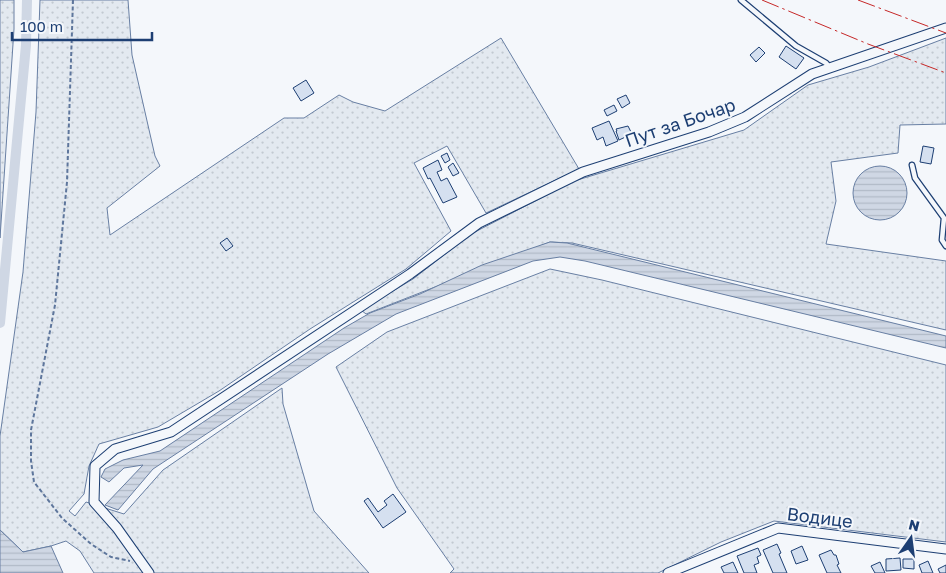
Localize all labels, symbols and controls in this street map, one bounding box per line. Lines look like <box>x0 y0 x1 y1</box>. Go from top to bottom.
scale bar <box>12 10 152 42</box>
text: 100 m <box>20 17 63 35</box>
street label: Пут за Бочар <box>622 93 738 151</box>
street label: Водице <box>786 502 854 532</box>
north arrow <box>886 513 936 563</box>
text: N <box>907 515 921 534</box>

